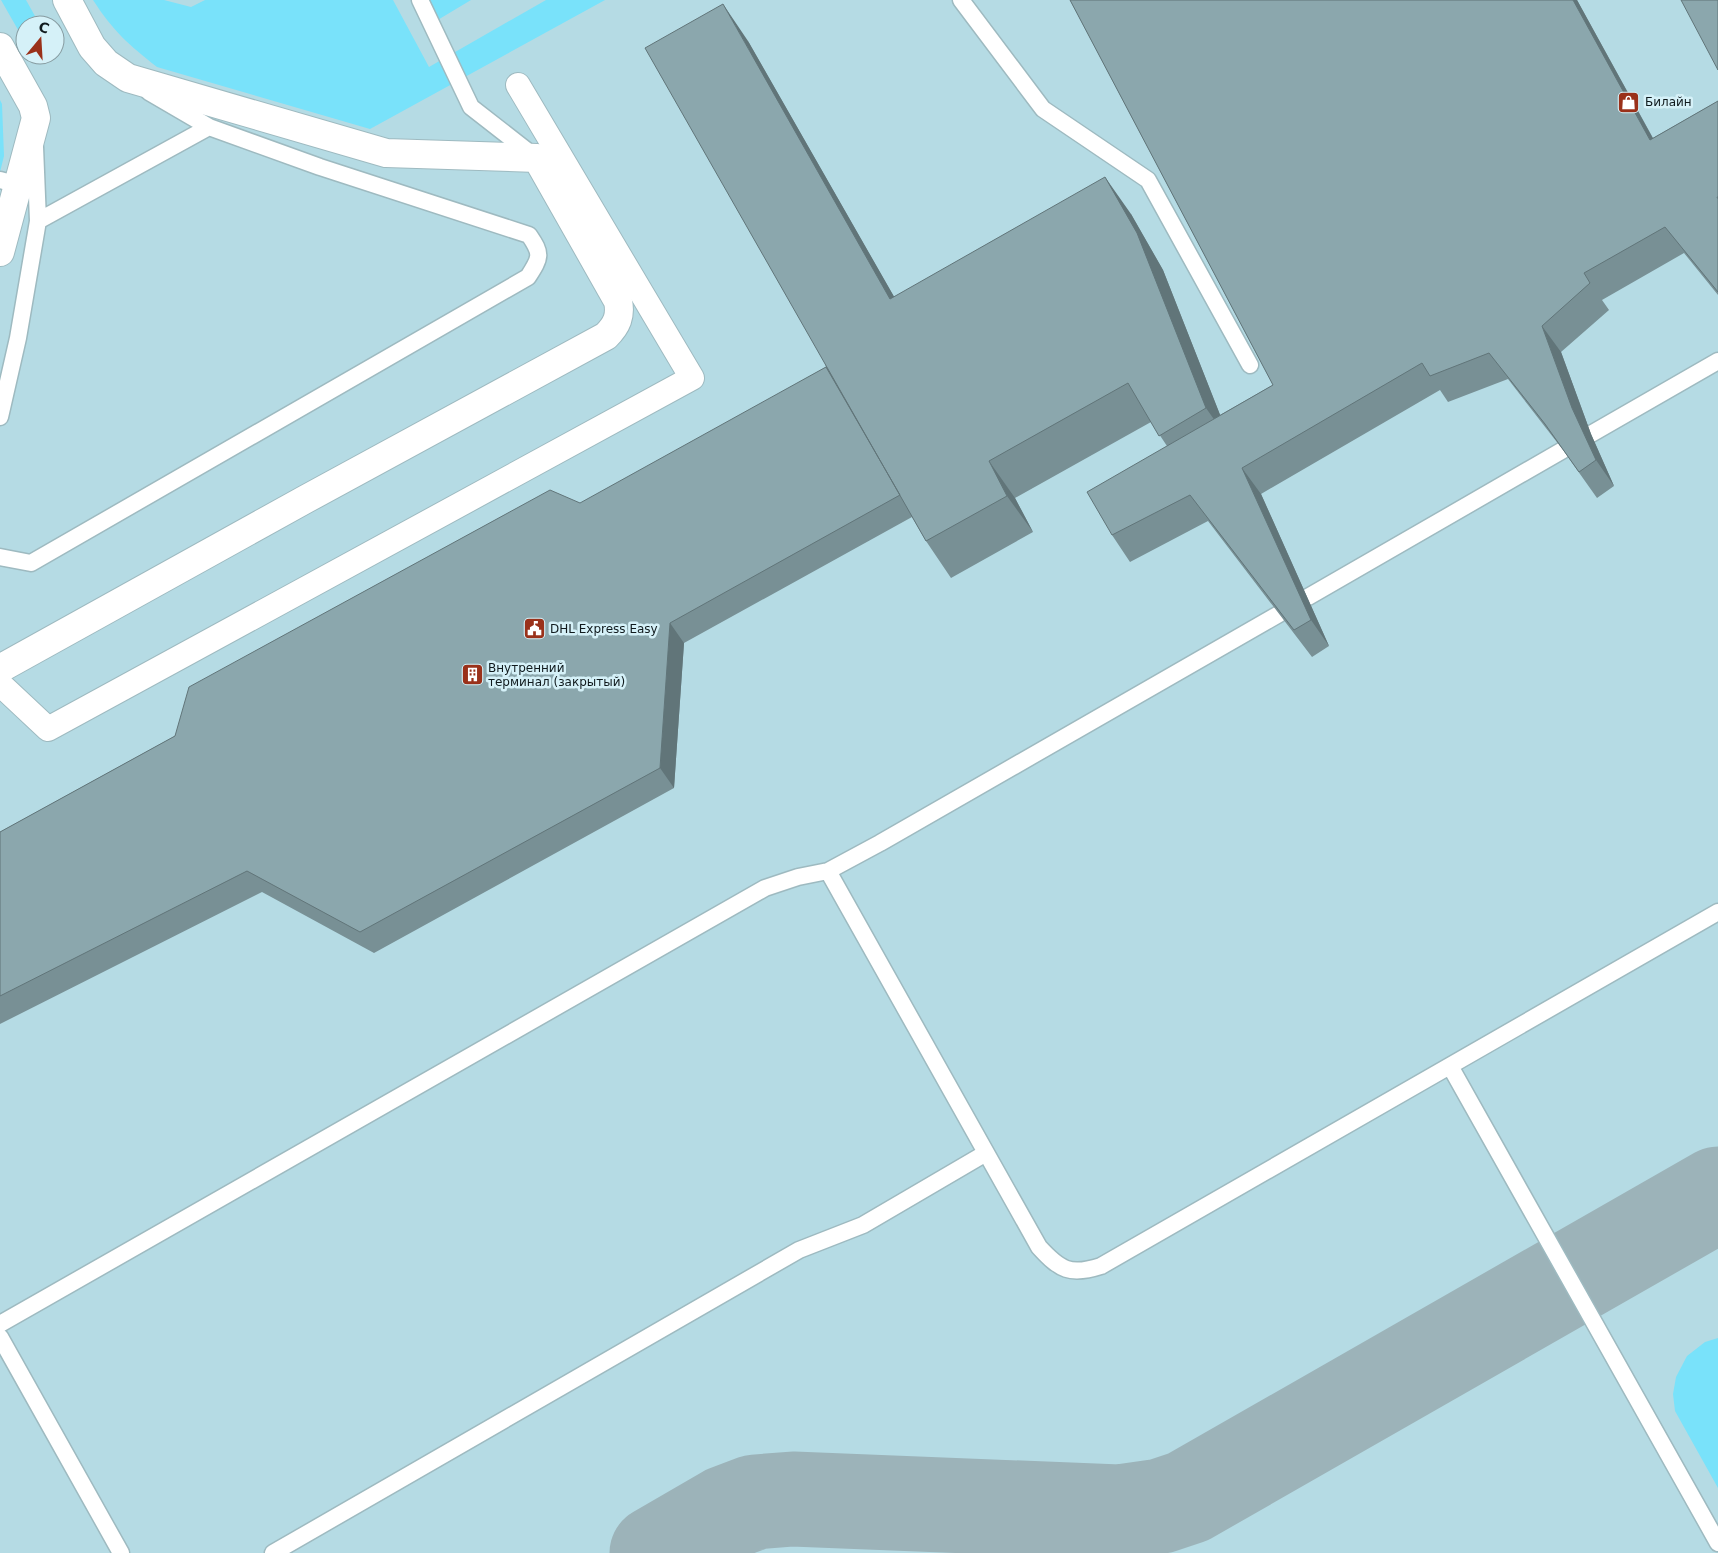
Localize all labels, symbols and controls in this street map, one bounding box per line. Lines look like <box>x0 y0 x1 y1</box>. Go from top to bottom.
north arrow <box>15 15 65 65</box>
text: С <box>37 18 51 37</box>
shop icon: Билайн <box>1617 90 1641 114</box>
place label: Билайн <box>1645 95 1692 109</box>
public building icon: DHL Express Easy <box>522 617 546 641</box>
place label: DHL Express Easy <box>550 622 658 636</box>
place label: Внутренний терминал (закрытый) <box>488 661 625 689</box>
building icon: Внутренний терминал (закрытый) <box>460 663 484 687</box>

